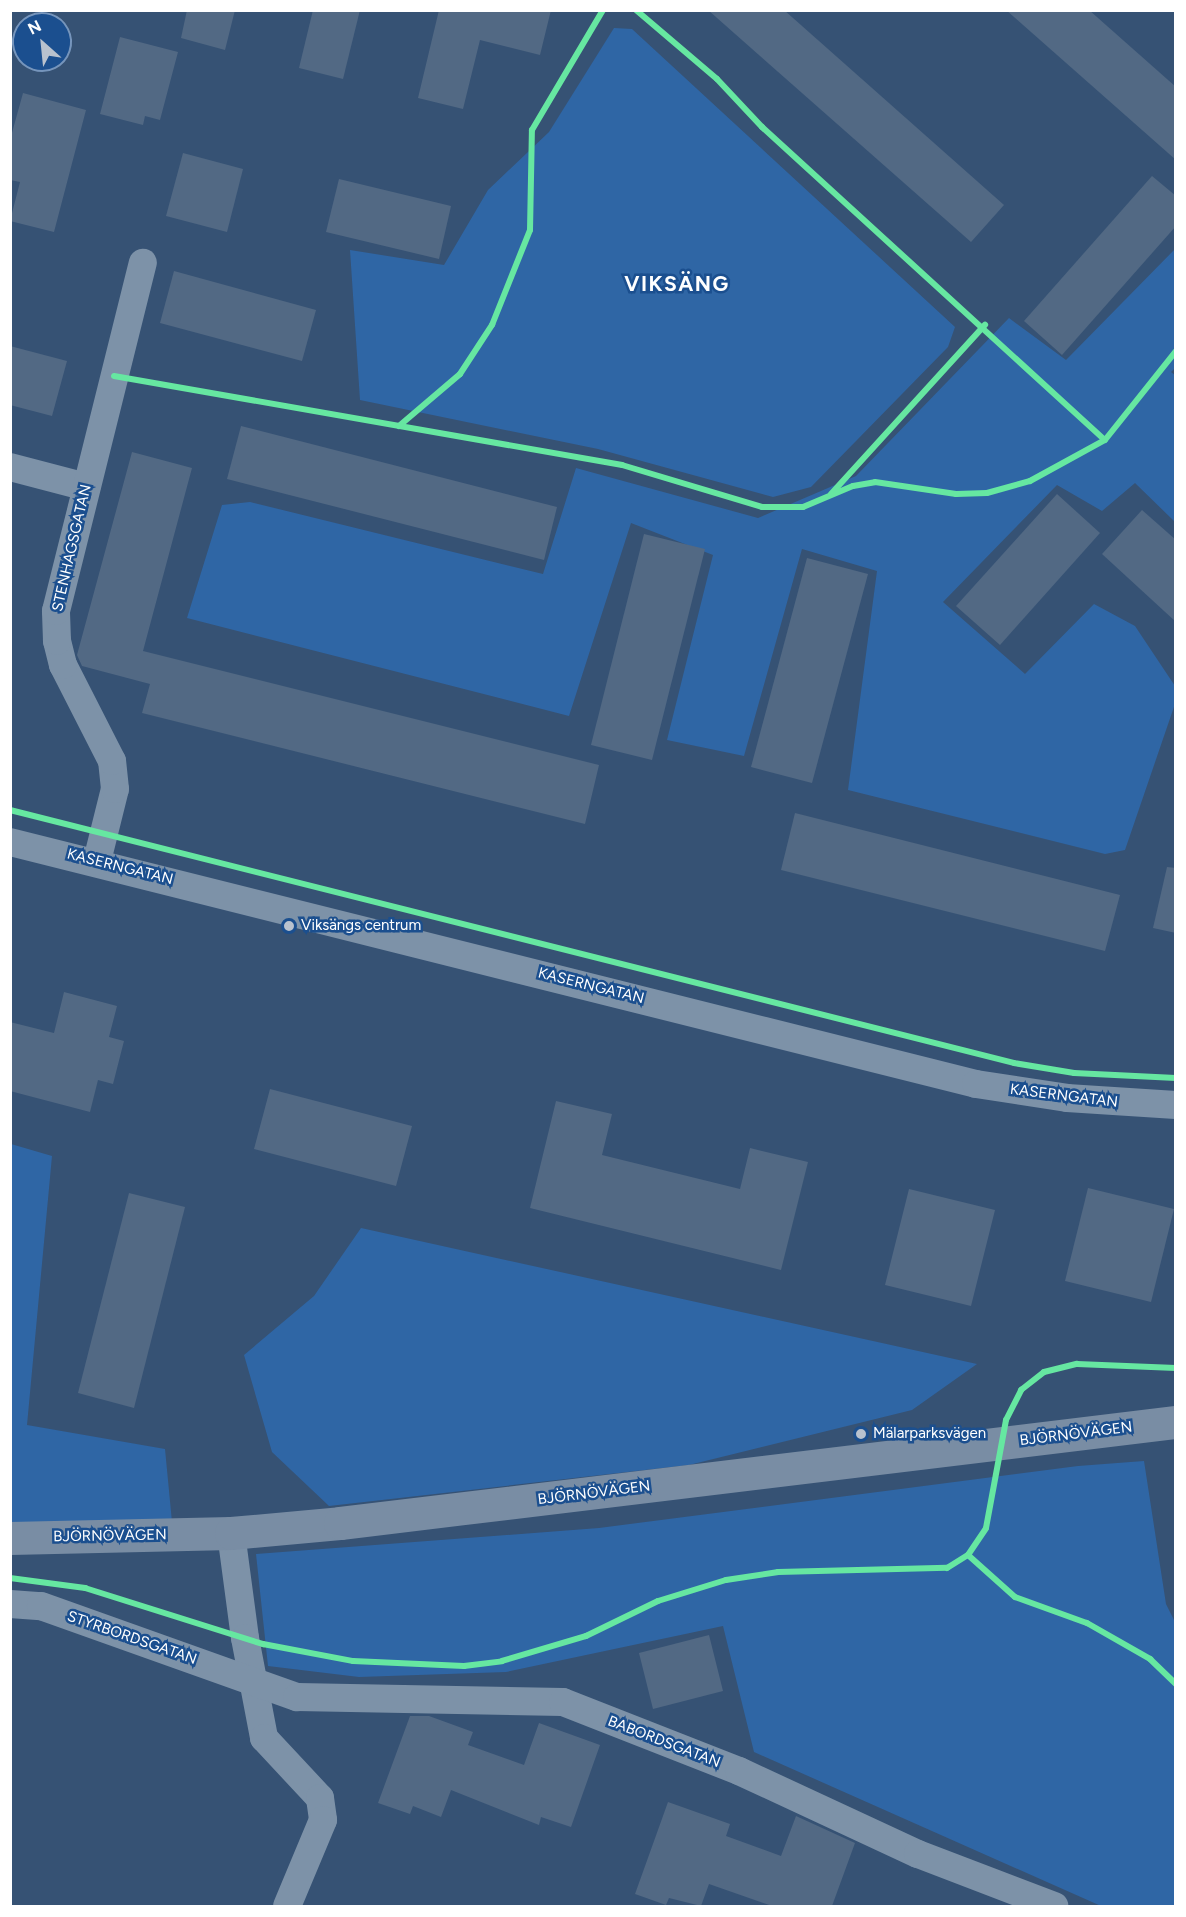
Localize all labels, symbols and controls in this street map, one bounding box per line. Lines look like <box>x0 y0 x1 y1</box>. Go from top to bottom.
north arrow <box>12 12 72 72</box>
text: N <box>25 16 44 39</box>
district label: VIKSÄNG <box>624 271 730 297</box>
street label: STENHAGSGATAN <box>49 483 95 613</box>
street label: KASERNGATAN <box>65 845 175 889</box>
place label: Viksängs centrum <box>301 917 421 935</box>
marker: Viksängs centrum <box>282 919 296 933</box>
street label: KASERNGATAN <box>536 964 646 1008</box>
street label: KASERNGATAN <box>1009 1080 1119 1112</box>
street label: BJÖRNÖVÄGEN <box>1019 1418 1133 1450</box>
place label: Mälarparksvägen <box>873 1425 986 1443</box>
marker: Mälarparksvägen <box>854 1427 868 1441</box>
street label: BJÖRNÖVÄGEN <box>537 1477 651 1509</box>
street label: BJÖRNÖVÄGEN <box>53 1526 167 1546</box>
street label: STYRBORDSGATAN <box>65 1607 199 1669</box>
street label: BABORDSGATAN <box>605 1712 723 1772</box>

